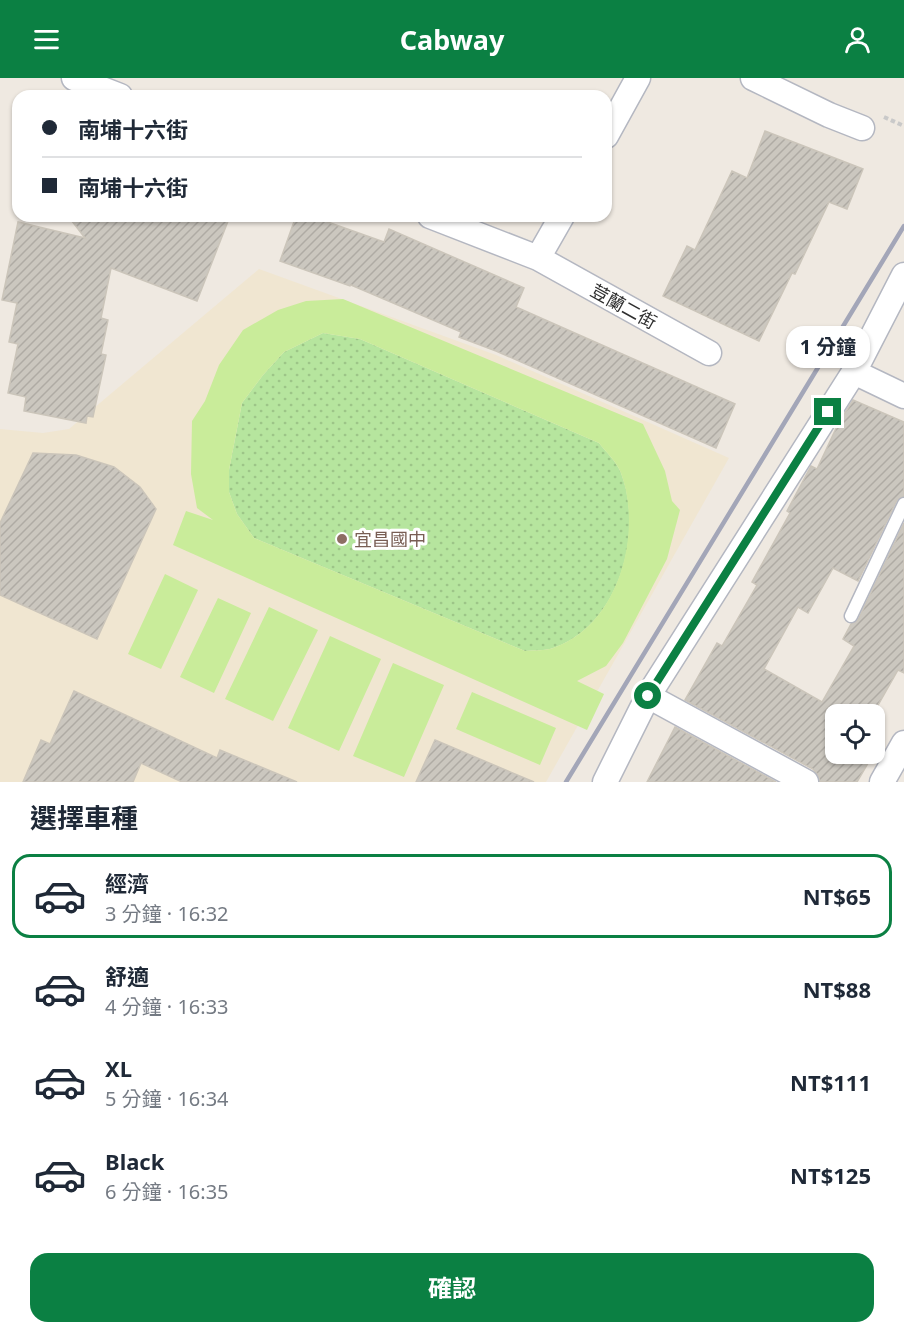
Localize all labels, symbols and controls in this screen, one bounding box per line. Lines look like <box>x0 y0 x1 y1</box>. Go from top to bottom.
text: Cabway <box>400 21 504 58</box>
icon: menu <box>30 23 63 56</box>
icon: person <box>841 23 874 56</box>
text: 南埔十六街 <box>78 114 188 144</box>
text: 南埔十六街 <box>78 172 188 202</box>
street label: 荳蘭二街 <box>587 278 661 334</box>
callout: 1 分鐘 <box>786 325 870 367</box>
text: 1 分鐘 <box>800 333 856 360</box>
route end <box>814 398 841 425</box>
place label: 宜昌國中 <box>354 527 426 551</box>
marker: 宜昌國中 <box>335 532 349 546</box>
route start <box>634 682 661 709</box>
map controls <box>825 704 885 764</box>
button: locate <box>825 704 885 764</box>
text: 選擇車種 <box>30 799 138 836</box>
text: 經濟 <box>105 868 149 898</box>
icon: car <box>33 869 87 923</box>
text: NT$65 <box>803 881 871 911</box>
text: 3 分鐘 · 16:32 <box>105 900 229 927</box>
text: 舒適 <box>105 961 149 991</box>
icon: car <box>33 962 87 1016</box>
text: NT$88 <box>803 974 871 1004</box>
text: 4 分鐘 · 16:33 <box>105 993 229 1020</box>
text: XL <box>105 1053 132 1083</box>
icon: car <box>33 1055 87 1109</box>
text: NT$111 <box>790 1067 871 1097</box>
text: 5 分鐘 · 16:34 <box>105 1085 229 1112</box>
text: Black <box>105 1146 164 1176</box>
icon: car <box>33 1148 87 1202</box>
text: NT$125 <box>790 1160 871 1190</box>
text: 6 分鐘 · 16:35 <box>105 1178 229 1205</box>
button: 確認 <box>30 1253 874 1322</box>

